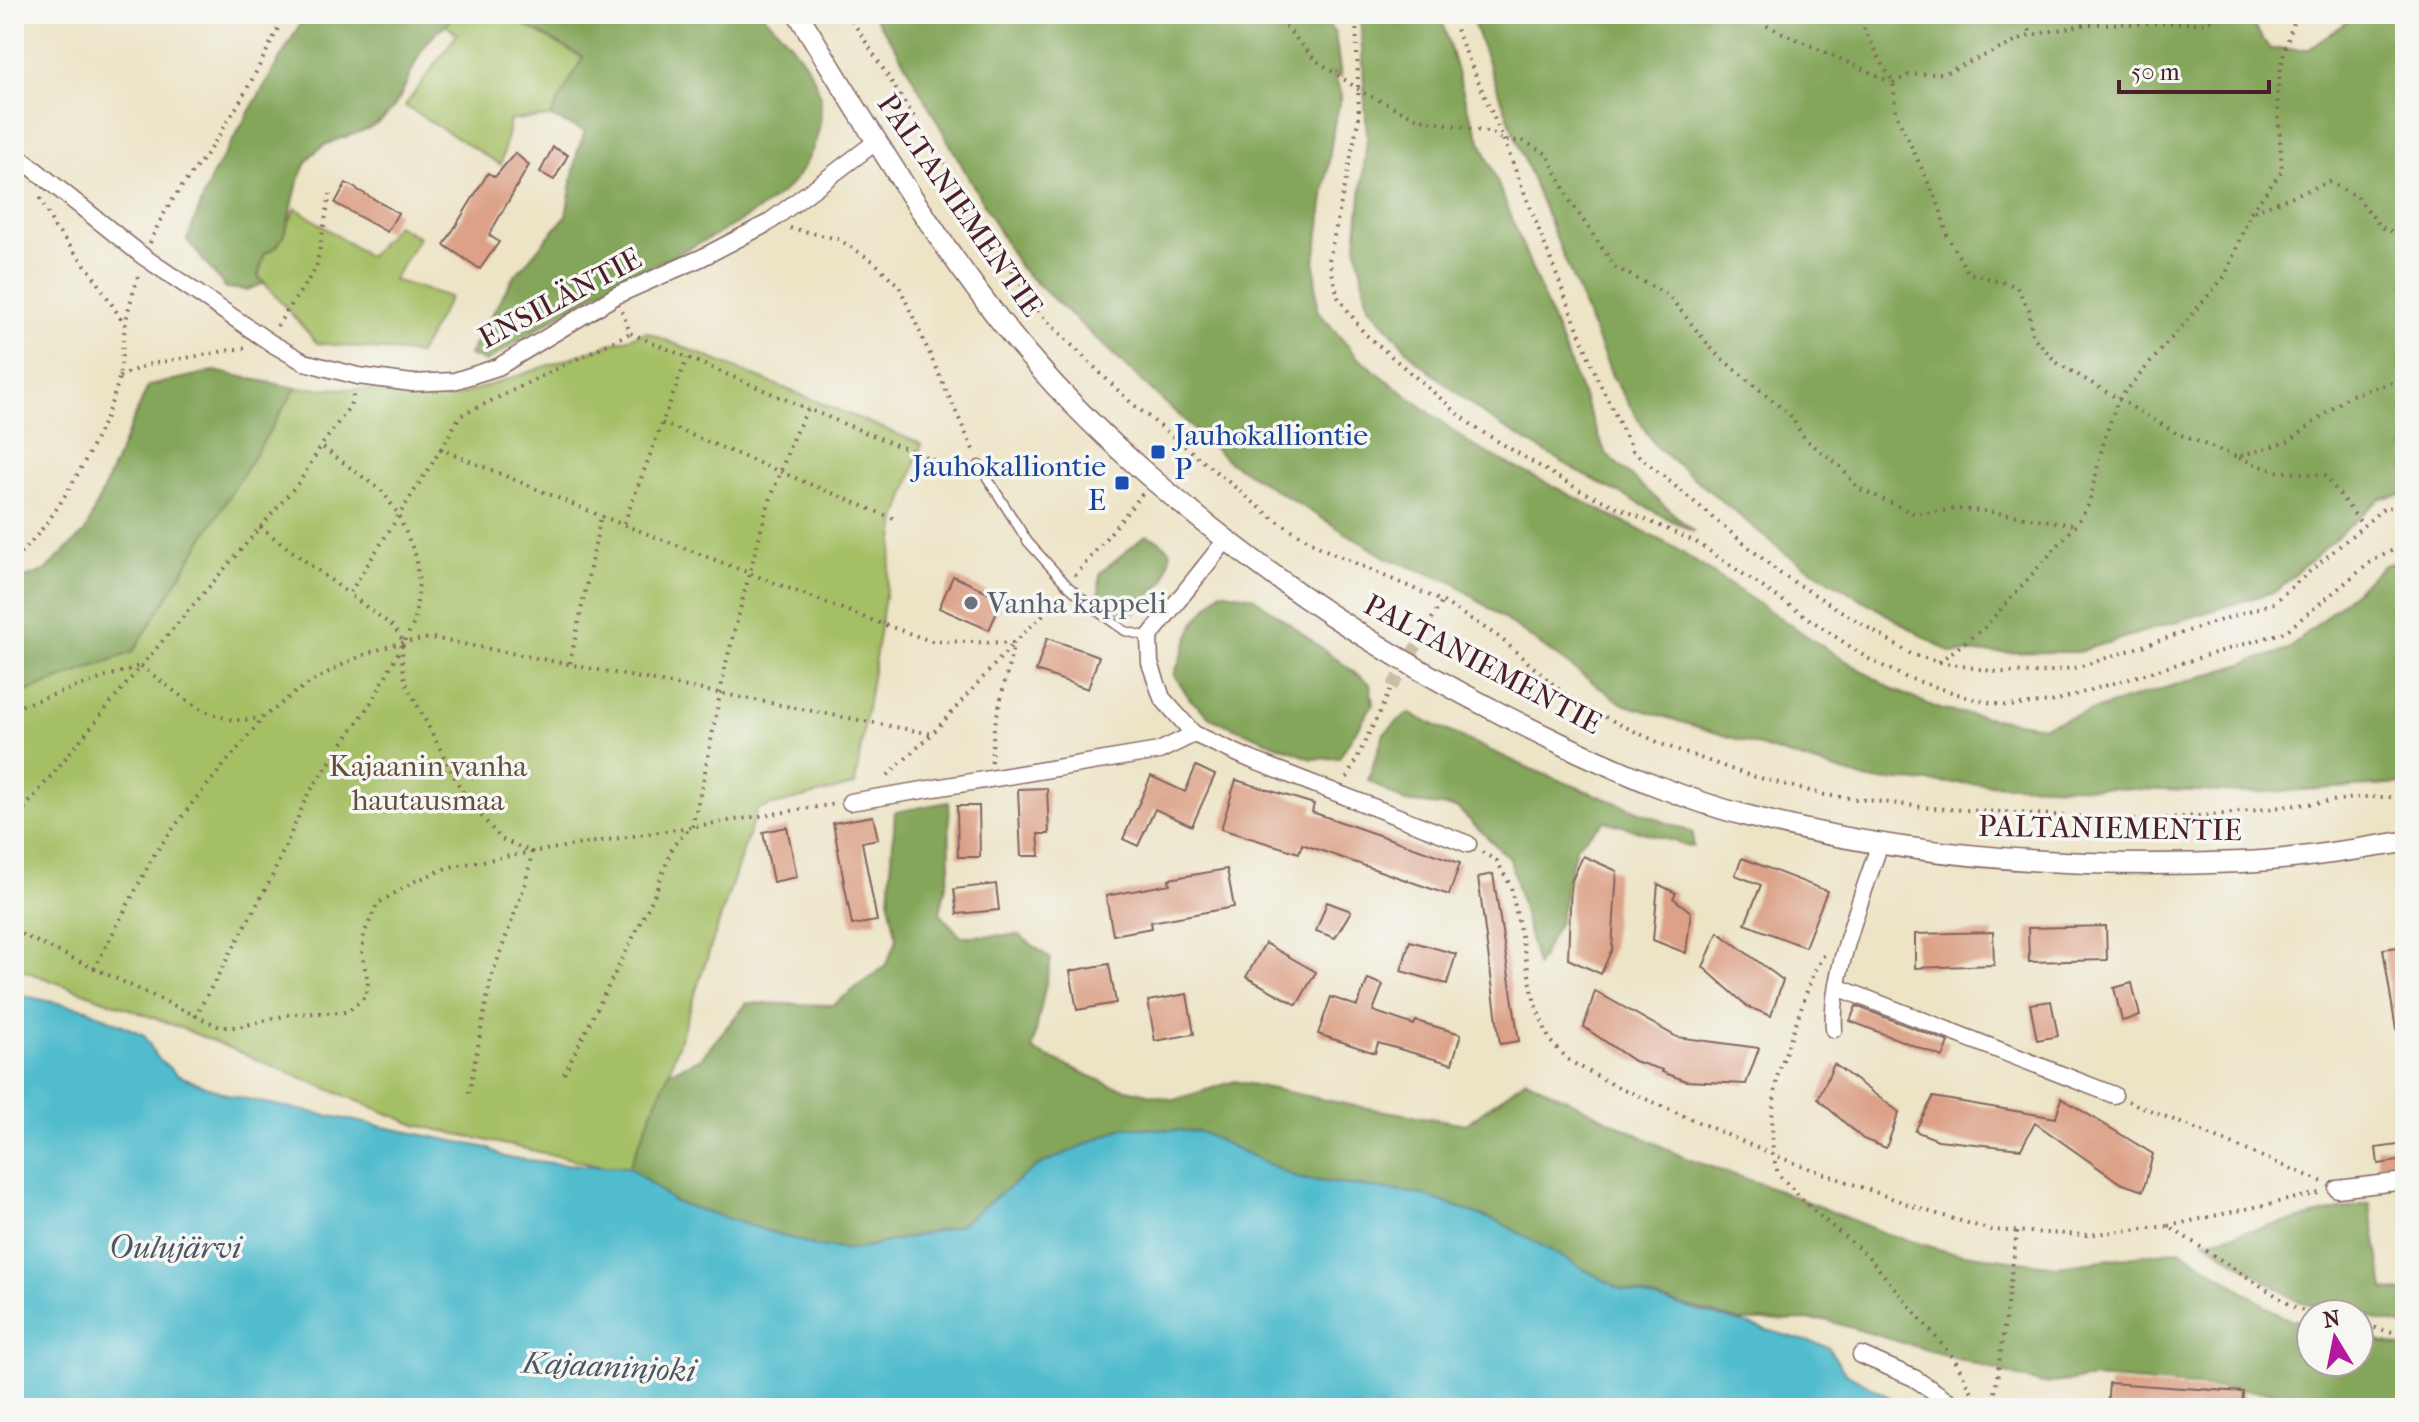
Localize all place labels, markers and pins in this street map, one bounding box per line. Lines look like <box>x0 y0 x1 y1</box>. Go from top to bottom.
place label: Jauhokalliontie P <box>1172 418 1368 487</box>
marker: Jauhokalliontie P <box>1149 443 1167 461</box>
place label: Jauhokalliontie E <box>910 449 1106 518</box>
marker: Jauhokalliontie E <box>1113 474 1131 492</box>
place label: Vanha kappeli <box>986 586 1167 621</box>
marker: Vanha kappeli <box>962 594 980 612</box>

